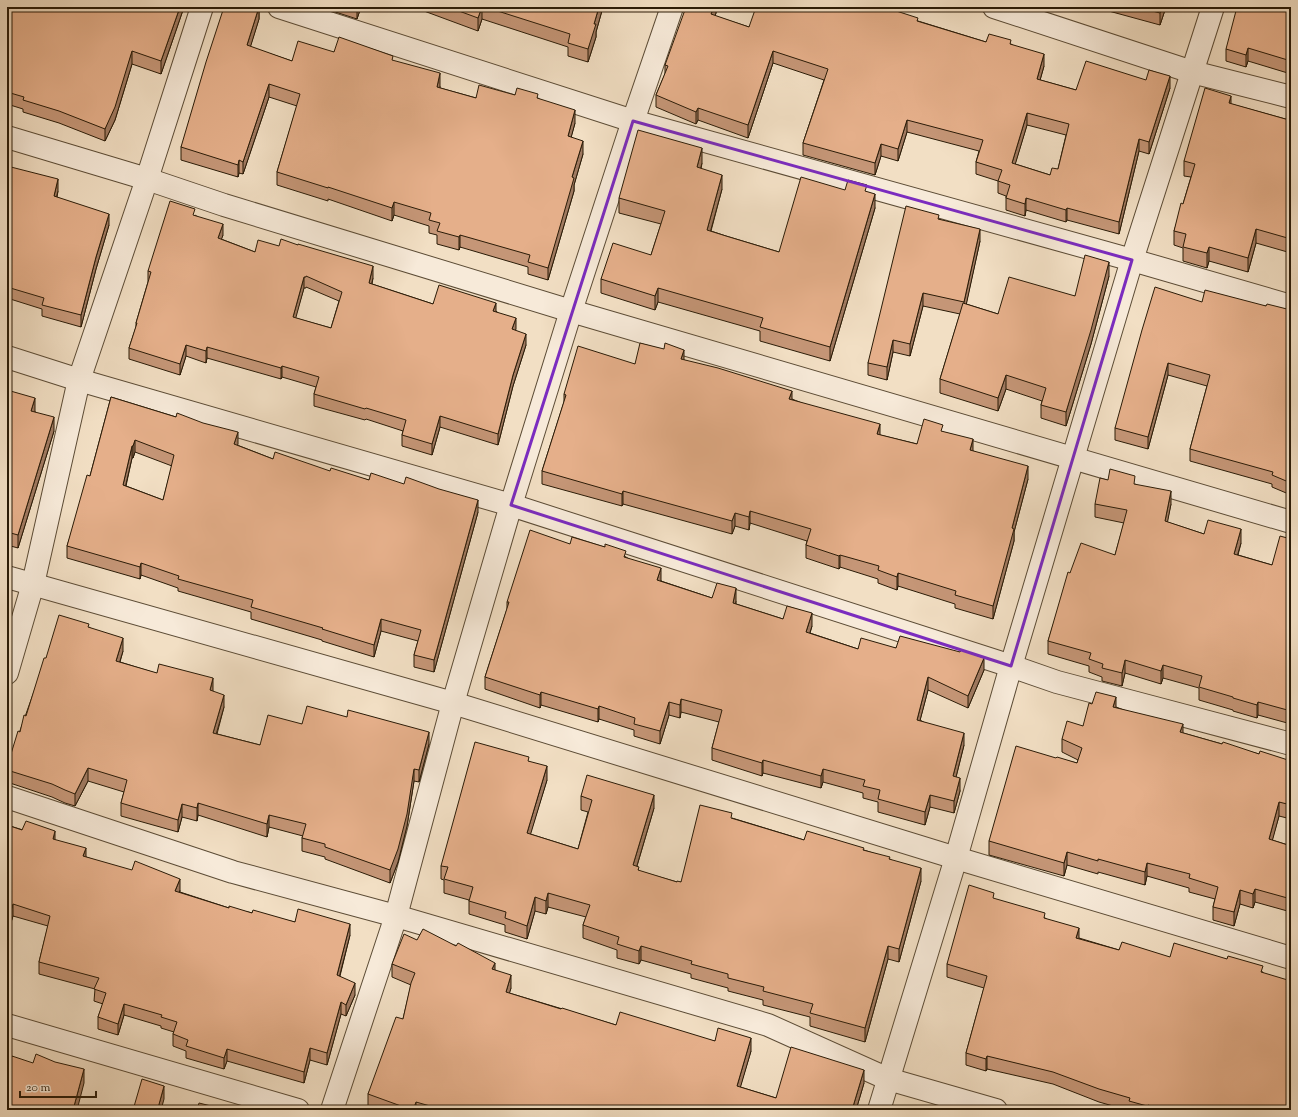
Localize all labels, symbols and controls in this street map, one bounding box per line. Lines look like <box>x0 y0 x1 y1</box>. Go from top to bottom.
scale bar <box>20 1073 96 1099</box>
text: 20 m <box>26 1079 51 1097</box>

